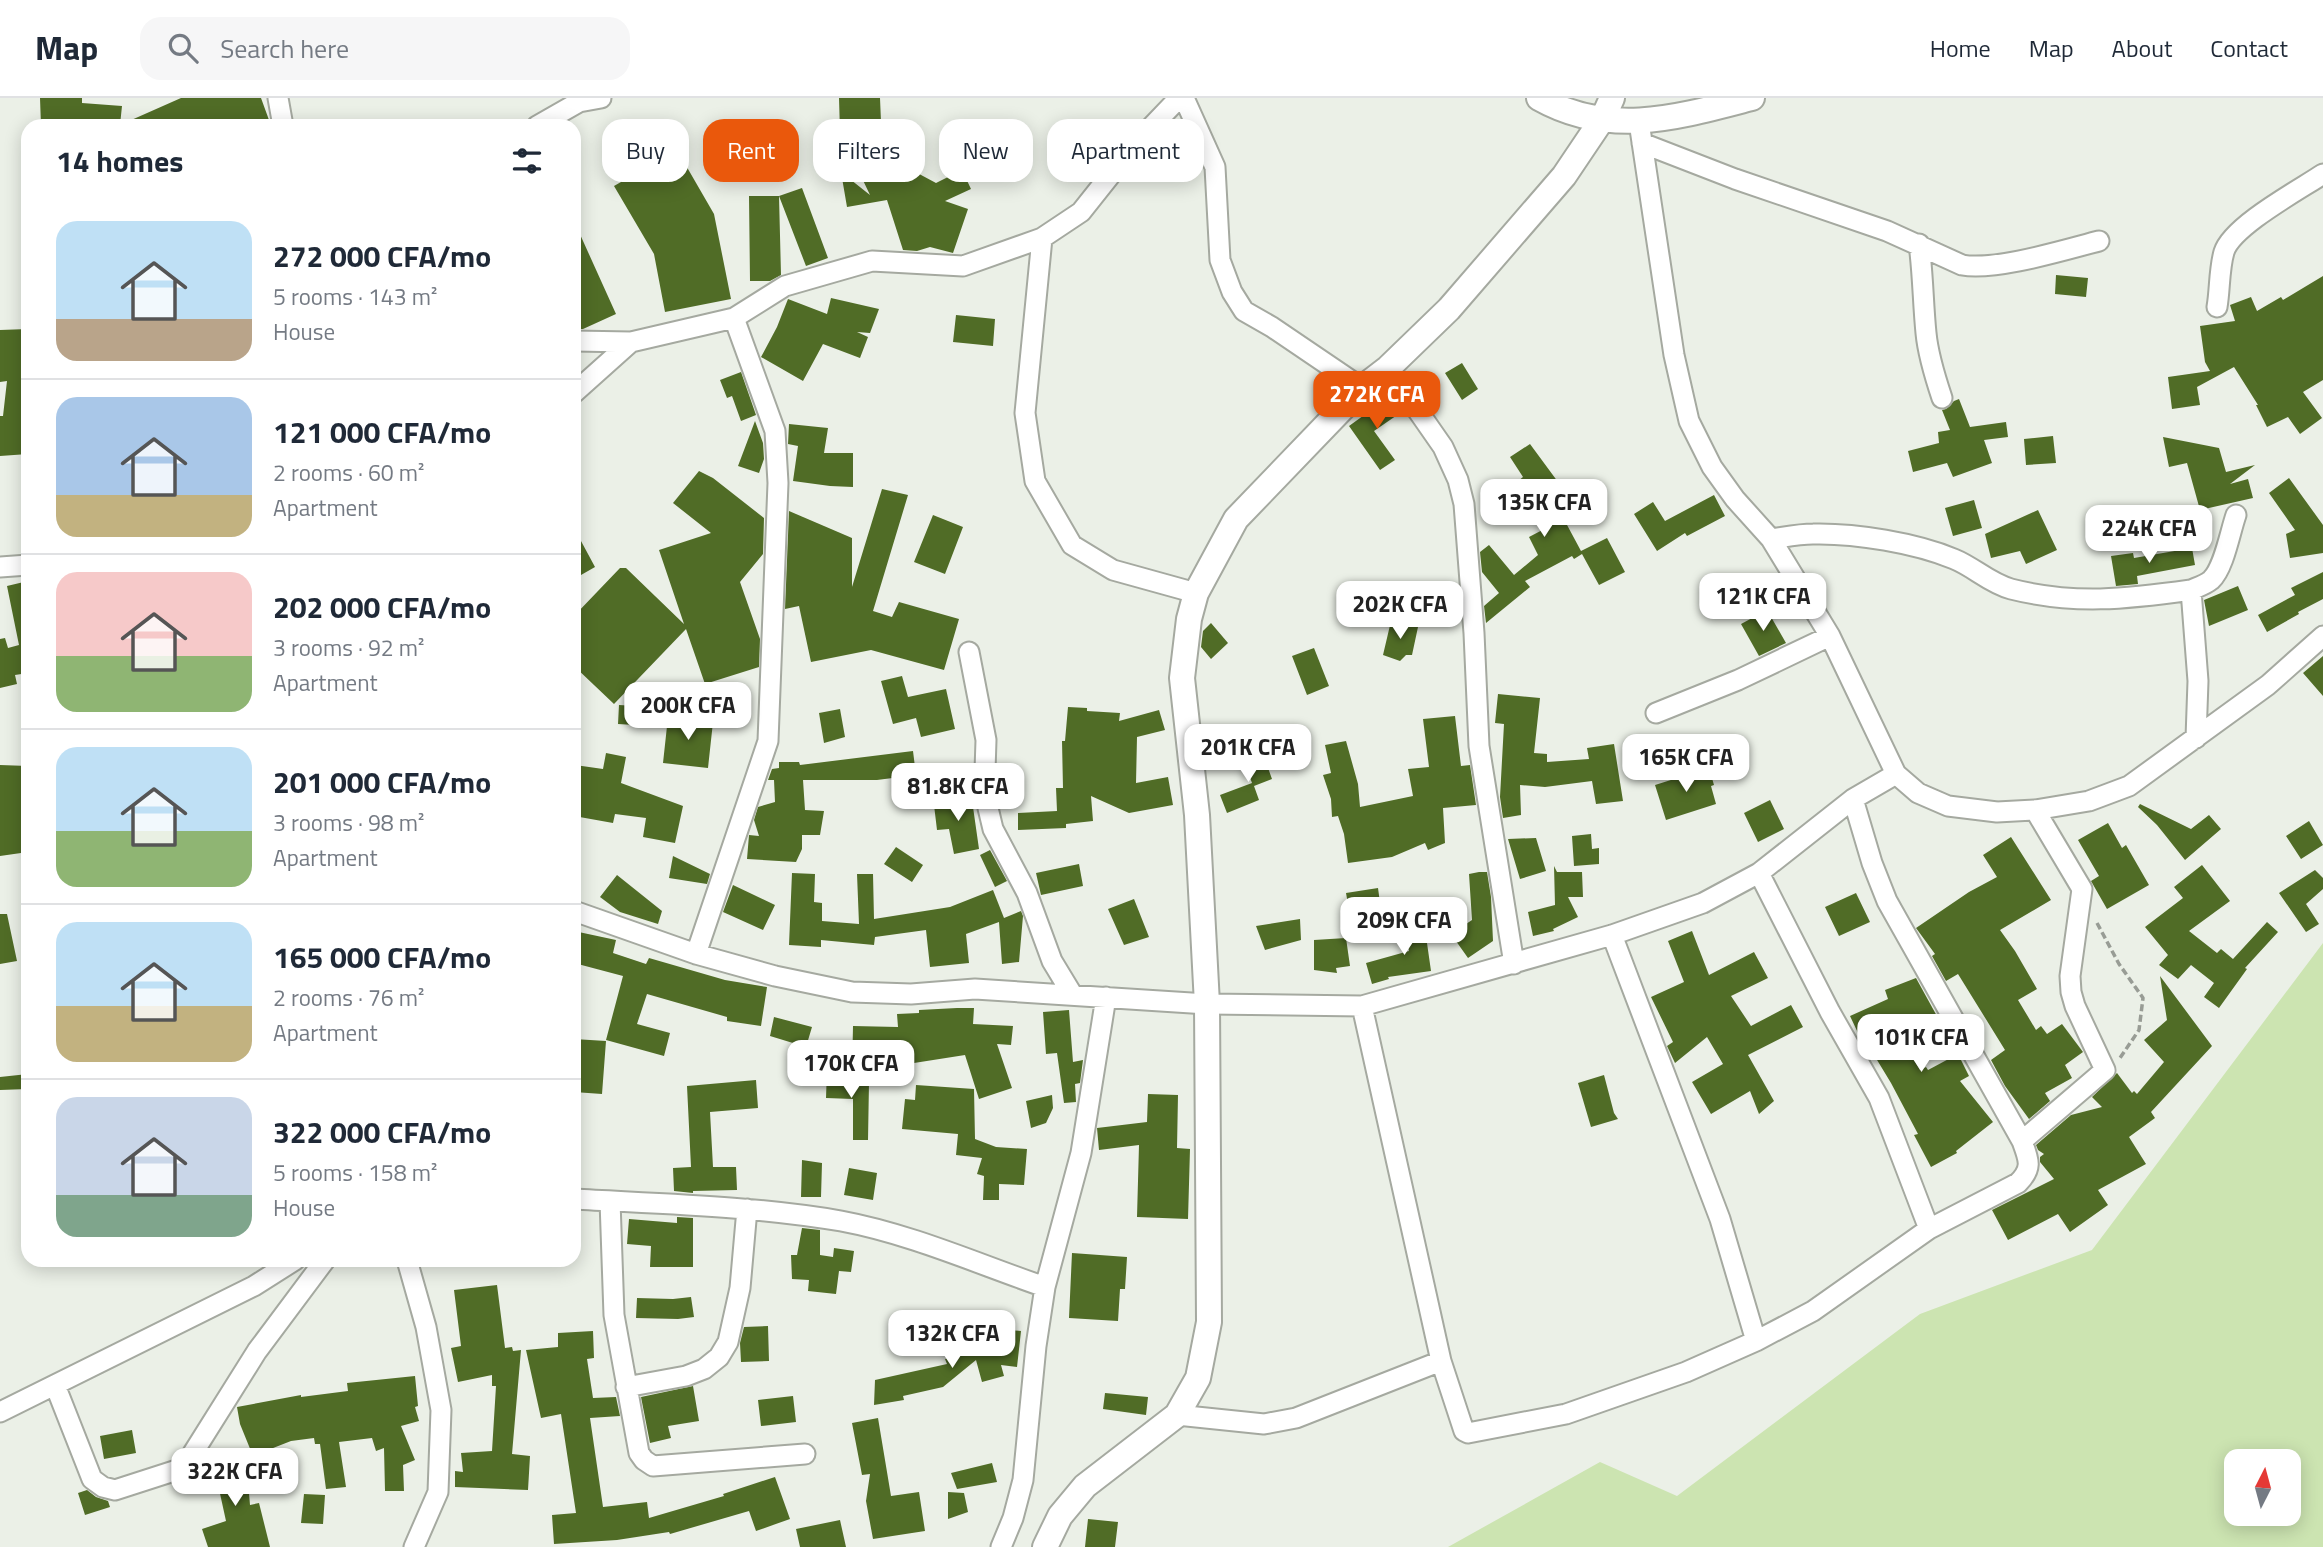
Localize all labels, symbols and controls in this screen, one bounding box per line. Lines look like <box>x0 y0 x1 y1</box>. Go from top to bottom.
search box <box>140 17 630 80</box>
text: Map <box>35 23 98 73</box>
icon: search <box>164 29 202 67</box>
text: Search here <box>220 29 349 68</box>
text: Home <box>1930 30 1991 66</box>
text: Map <box>2029 30 2074 66</box>
text: About <box>2112 30 2172 66</box>
text: Contact <box>2210 30 2288 66</box>
chip: Buy <box>602 119 689 182</box>
chip: Rent <box>703 119 799 182</box>
chip: Filters <box>813 119 925 182</box>
chip: New <box>939 119 1033 182</box>
chip: Apartment <box>1047 119 1204 182</box>
text: 14 homes <box>56 138 183 184</box>
icon: filters <box>508 142 546 180</box>
text: 272 000 CFA/mo <box>273 233 491 279</box>
icon: home <box>112 249 196 333</box>
text: 5 rooms · 143 m² <box>273 279 437 314</box>
text: House <box>273 314 335 349</box>
pin: 272K CFA <box>1305 372 1449 431</box>
text: 272K CFA <box>1329 376 1425 411</box>
text: 121 000 CFA/mo <box>273 409 491 455</box>
icon: home <box>112 425 196 509</box>
text: 2 rooms · 60 m² <box>273 455 424 490</box>
pin: 135K CFA <box>1472 480 1616 539</box>
text: 135K CFA <box>1496 484 1592 519</box>
text: Apartment <box>273 490 378 525</box>
pin: 224K CFA <box>2077 505 2221 565</box>
text: 224K CFA <box>2101 510 2197 545</box>
pin: 121K CFA <box>1691 574 1835 633</box>
text: 121K CFA <box>1715 578 1811 613</box>
pin: 202K CFA <box>1328 582 1472 641</box>
text: 202 000 CFA/mo <box>273 584 491 630</box>
text: 202K CFA <box>1352 586 1448 621</box>
icon: home <box>112 600 196 684</box>
text: 3 rooms · 92 m² <box>273 630 424 665</box>
text: Apartment <box>273 665 378 700</box>
pin: 200K CFA <box>616 682 760 742</box>
text: 200K CFA <box>640 687 736 722</box>
pin: 201K CFA <box>1176 724 1320 784</box>
text: 201K CFA <box>1200 729 1296 764</box>
pin: 165K CFA <box>1614 734 1758 794</box>
text: 165K CFA <box>1638 739 1734 774</box>
text: 201 000 CFA/mo <box>273 759 491 805</box>
pin: 81.8K CFA <box>878 764 1038 823</box>
text: 81.8K CFA <box>907 768 1009 803</box>
icon: home <box>112 775 196 859</box>
text: 3 rooms · 98 m² <box>273 805 424 840</box>
text: Apartment <box>273 840 378 875</box>
pin: 209K CFA <box>1332 898 1476 957</box>
text: 209K CFA <box>1356 902 1452 937</box>
text: 165 000 CFA/mo <box>273 934 491 980</box>
icon: home <box>112 950 196 1034</box>
text: 2 rooms · 76 m² <box>273 980 424 1015</box>
pin: 101K CFA <box>1849 1014 1993 1074</box>
text: Apartment <box>273 1015 378 1050</box>
text: 101K CFA <box>1873 1019 1969 1054</box>
pin: 170K CFA <box>779 1040 923 1100</box>
text: 170K CFA <box>803 1045 899 1080</box>
text: 322 000 CFA/mo <box>273 1109 491 1155</box>
icon: home <box>112 1125 196 1209</box>
text: 5 rooms · 158 m² <box>273 1155 437 1190</box>
text: House <box>273 1190 335 1225</box>
pin: 132K CFA <box>880 1310 1024 1370</box>
text: 132K CFA <box>904 1315 1000 1350</box>
pin: 322K CFA <box>163 1448 307 1508</box>
north arrow <box>2224 1449 2301 1526</box>
map controls <box>2224 1449 2301 1526</box>
text: 322K CFA <box>187 1453 283 1488</box>

